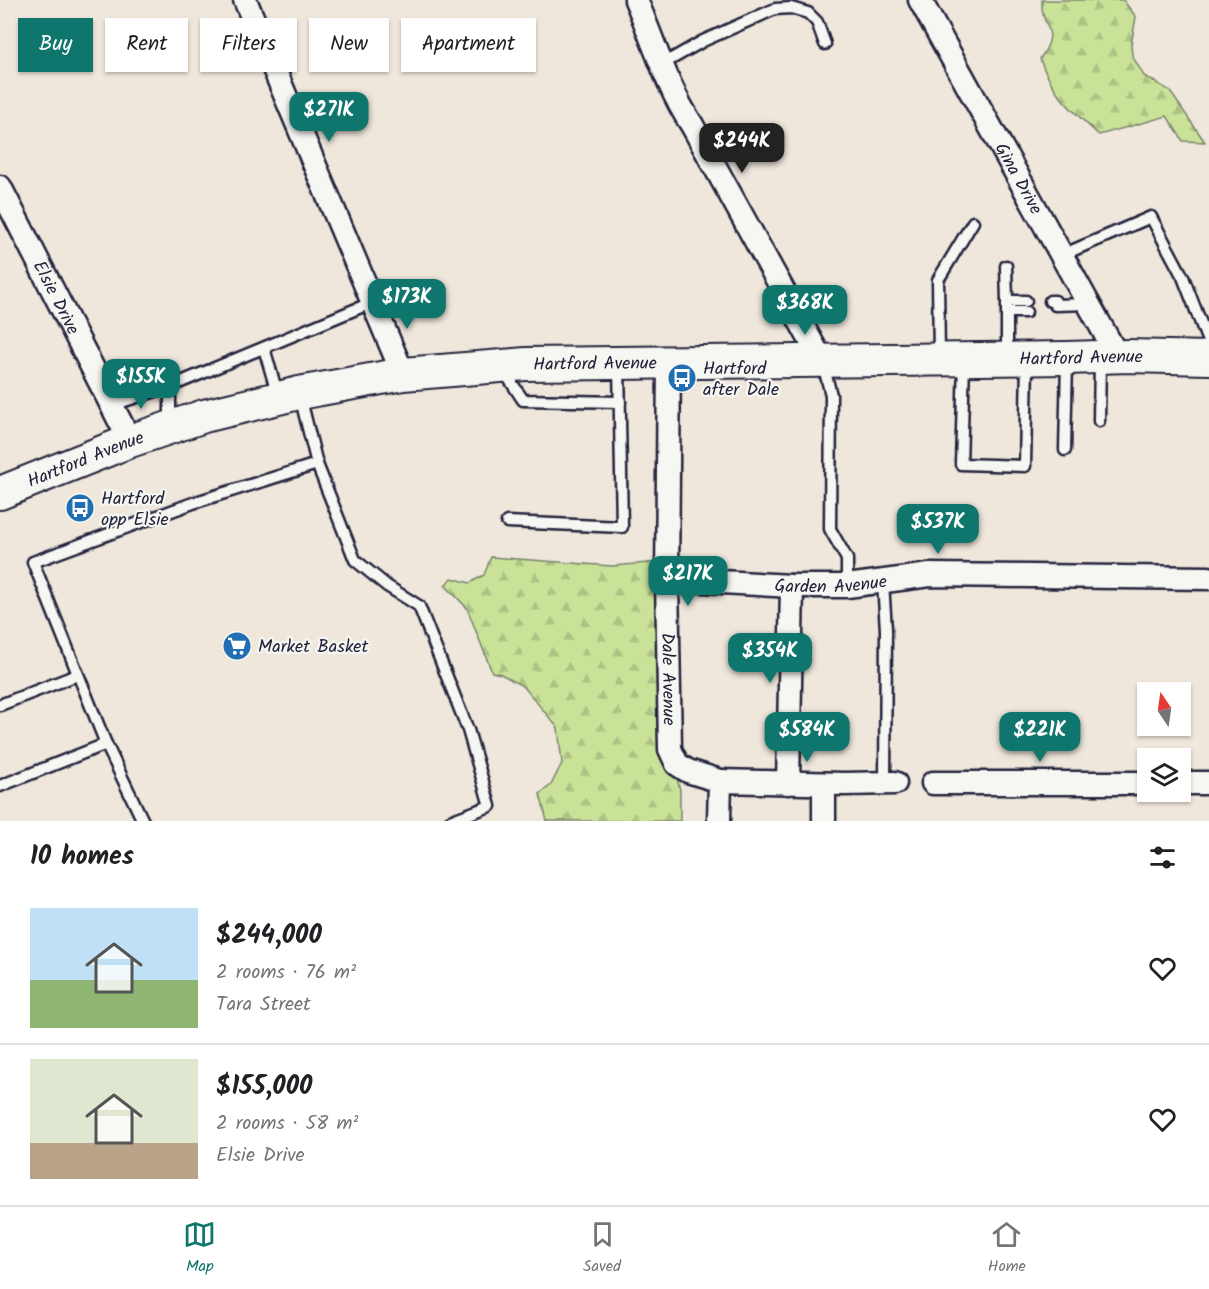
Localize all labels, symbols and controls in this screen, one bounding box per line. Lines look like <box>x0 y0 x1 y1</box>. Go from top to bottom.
chip: Buy <box>18 18 93 72</box>
chip: Rent <box>105 18 188 72</box>
chip: Filters <box>200 18 297 72</box>
chip: New <box>309 18 389 72</box>
chip: Apartment <box>401 18 536 72</box>
pin: $271K <box>287 92 371 143</box>
text: $271K <box>303 95 355 127</box>
pin: $244K <box>700 123 784 174</box>
text: $244K <box>713 126 771 158</box>
street label: Gina Drive <box>986 138 1049 220</box>
street label: Elsie Drive <box>24 256 86 340</box>
pin: $173K <box>365 279 449 330</box>
text: $173K <box>382 282 432 314</box>
pin: $368K <box>763 285 847 336</box>
text: $368K <box>776 288 834 320</box>
street label: Hartford Avenue <box>1019 343 1143 375</box>
street label: Hartford Avenue <box>533 350 657 380</box>
place label: Hartford after Dale <box>703 355 779 405</box>
pin: $155K <box>99 359 183 410</box>
text: $155K <box>116 362 166 394</box>
bus stop icon: Hartford after Dale <box>666 362 698 394</box>
street label: Hartford Avenue <box>23 424 148 497</box>
place label: Hartford opp Elsie <box>101 485 169 535</box>
bus stop icon: Hartford opp Elsie <box>64 492 96 524</box>
pin: $537K <box>896 504 980 555</box>
text: $537K <box>911 507 965 539</box>
pin: $217K <box>646 556 730 607</box>
text: $217K <box>662 559 714 591</box>
street label: Garden Avenue <box>774 568 889 602</box>
supermarket icon: Market Basket <box>221 630 253 662</box>
street label: Dale Avenue <box>652 632 683 726</box>
place label: Market Basket <box>258 633 369 662</box>
pin: $354K <box>728 633 812 684</box>
text: $354K <box>742 636 798 668</box>
north arrow <box>1137 682 1191 736</box>
map controls <box>1137 682 1191 802</box>
pin: $584K <box>765 712 849 763</box>
pin: $221K <box>998 712 1082 763</box>
text: $584K <box>779 715 835 747</box>
text: $221K <box>1013 715 1067 747</box>
button: layers <box>1137 748 1191 802</box>
text: 10 homes <box>30 836 134 878</box>
icon: filters <box>1146 841 1179 874</box>
text: $244,000 <box>216 915 322 957</box>
icon: home <box>78 932 150 1004</box>
icon: heart <box>1146 952 1179 985</box>
text: 2 rooms · 76 m² <box>216 957 356 989</box>
text: Tara Street <box>216 989 311 1021</box>
text: $155,000 <box>216 1066 312 1108</box>
icon: home <box>78 1083 150 1155</box>
icon: heart <box>1146 1103 1179 1136</box>
text: 2 rooms · 58 m² <box>216 1108 358 1140</box>
text: Elsie Drive <box>216 1140 305 1172</box>
tab: Map <box>183 1218 216 1279</box>
tab: Saved <box>583 1218 621 1279</box>
tab: Home <box>988 1218 1026 1279</box>

